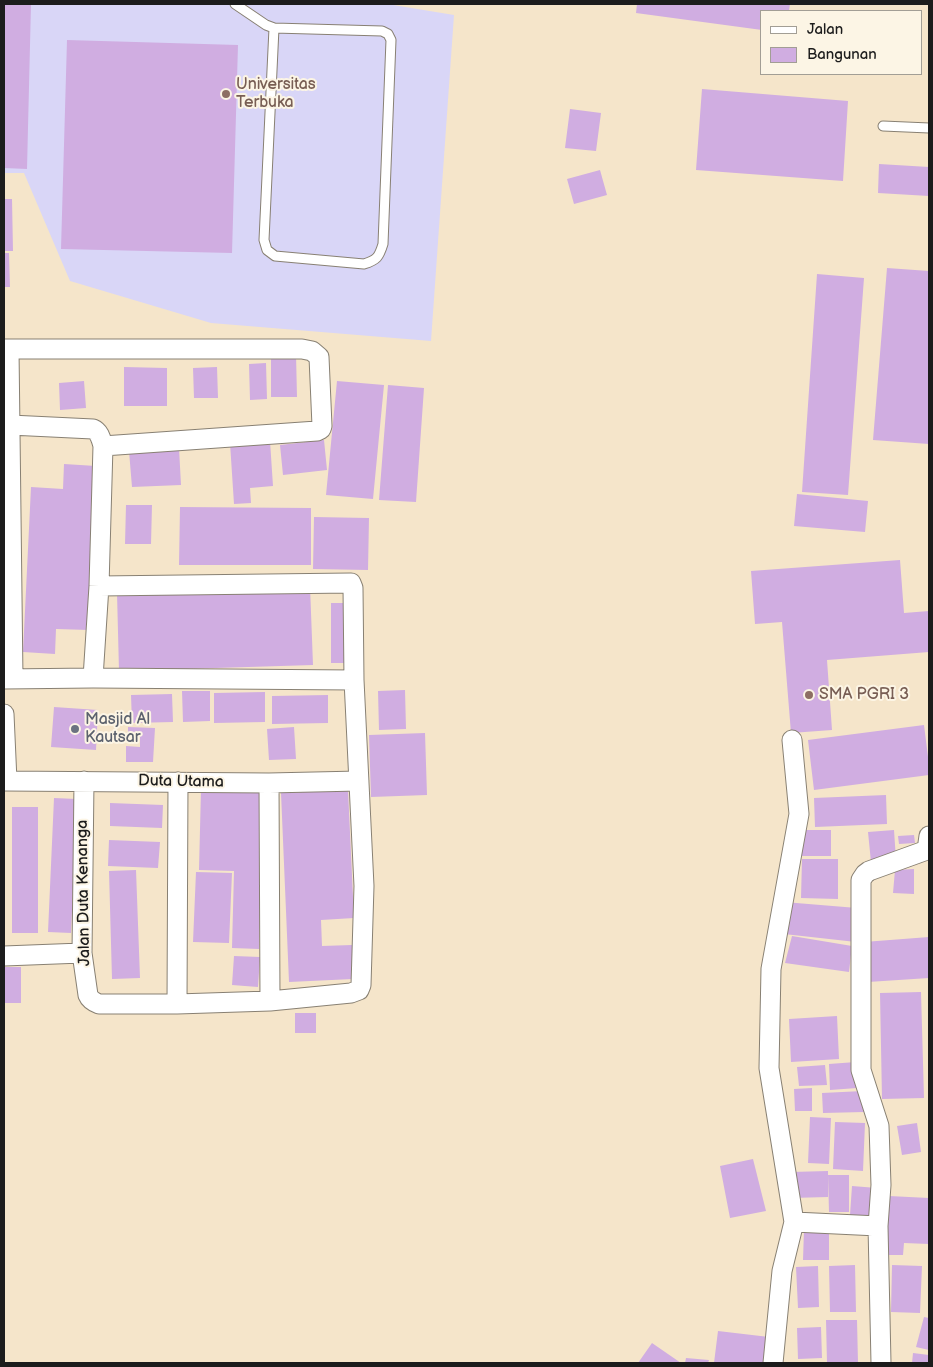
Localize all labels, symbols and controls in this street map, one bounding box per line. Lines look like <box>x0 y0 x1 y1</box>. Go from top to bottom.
legend <box>760 10 923 75</box>
text: Jalan <box>807 20 843 39</box>
text: Bangunan <box>807 45 877 64</box>
place label: Universitas Terbuka <box>236 75 316 113</box>
marker: Universitas Terbuka <box>220 88 232 100</box>
place label: SMA PGRI 3 <box>819 685 909 705</box>
marker: SMA PGRI 3 <box>803 689 815 701</box>
place label: Masjid Al Kautsar <box>85 710 150 748</box>
marker: Masjid Al Kautsar <box>69 723 81 735</box>
street label: Duta Utama <box>138 772 224 792</box>
street label: Jalan Duta Kenanga <box>73 820 95 966</box>

